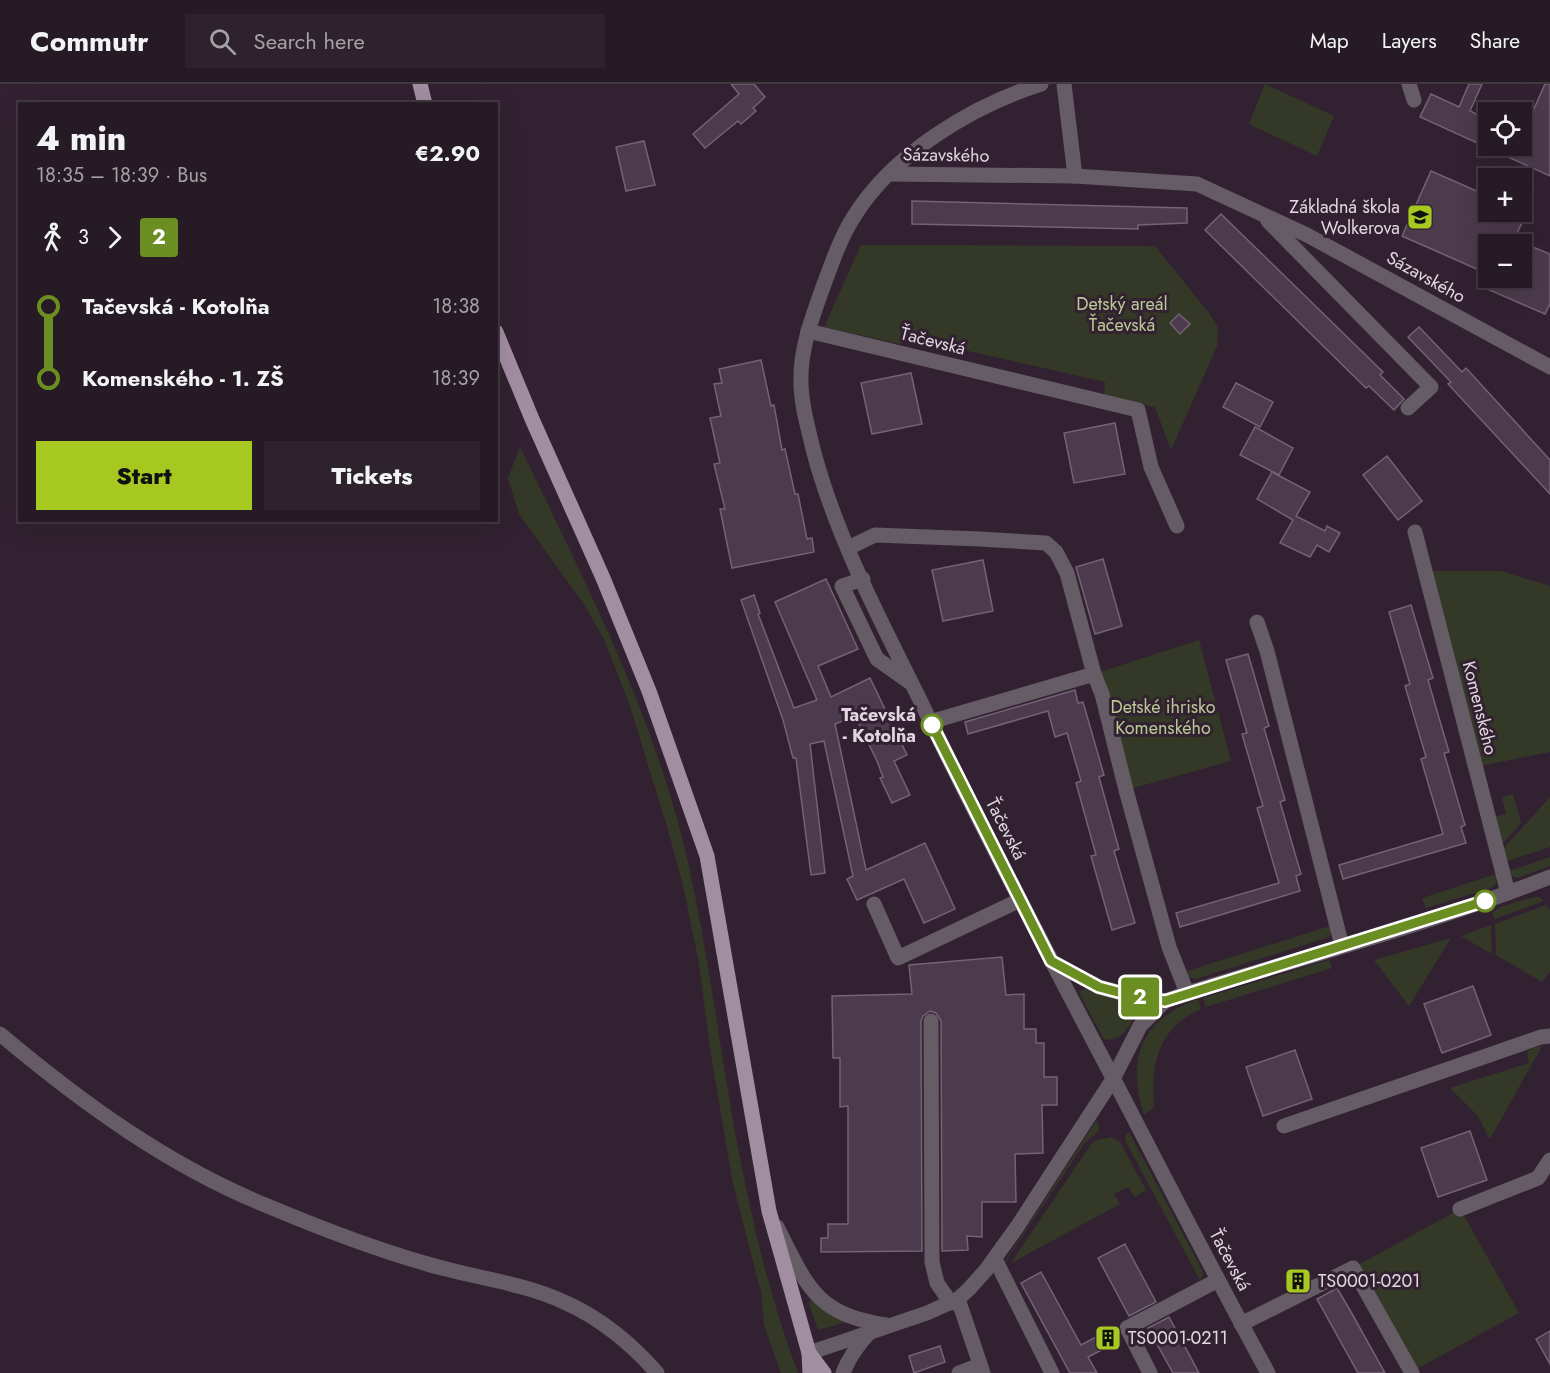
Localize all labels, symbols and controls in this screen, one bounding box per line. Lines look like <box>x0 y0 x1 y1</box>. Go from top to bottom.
search box <box>185 14 605 68</box>
text: Commutr <box>30 21 149 62</box>
icon: search <box>206 25 239 58</box>
text: Search here <box>254 25 365 57</box>
text: Map <box>1310 26 1349 56</box>
text: Layers <box>1382 26 1437 56</box>
text: Share <box>1470 26 1520 56</box>
map controls <box>1478 102 1532 288</box>
button: locate <box>1478 102 1532 156</box>
text: 4 min <box>36 115 126 162</box>
text: €2.90 <box>415 137 480 169</box>
street label: Sázavského <box>902 141 990 169</box>
text: 18:35 – 18:39 · Bus <box>36 161 207 190</box>
button: + <box>1478 168 1532 222</box>
place label: Základná škola Wolkerova <box>1289 194 1400 241</box>
school or university icon: Základná škola Wolkerova <box>1405 202 1435 232</box>
icon: walk <box>36 221 69 254</box>
icon: forward <box>98 221 131 254</box>
text: 2 <box>152 222 166 252</box>
text: 3 <box>78 223 89 252</box>
button: − <box>1478 234 1532 288</box>
street label: Sázavského <box>1382 245 1470 309</box>
text: Tačevská - Kotolňa <box>82 290 270 322</box>
park label: Detský areál Ťačevská <box>1076 291 1168 338</box>
text: 18:38 <box>432 292 480 321</box>
street label: Ťačevská <box>898 320 968 362</box>
text: Komenského - 1. ZŠ <box>82 362 284 394</box>
text: 18:39 <box>432 364 480 393</box>
button: Start <box>36 441 252 510</box>
button: Tickets <box>264 441 480 510</box>
street label: Komenského <box>1456 658 1504 758</box>
park label: Detské ihrisko Komenského <box>1110 694 1216 741</box>
place label: Tačevská - Kotolňa <box>841 702 916 749</box>
marker: Tačevská - Kotolňa <box>921 714 943 736</box>
street label: Ťačevská <box>979 793 1033 865</box>
unlabelled marker <box>1474 890 1496 912</box>
line badge: 2 <box>1120 978 1160 1016</box>
text: 2 <box>1133 982 1147 1012</box>
street label: Ťačevská <box>1203 1225 1257 1295</box>
building icon: TS0001-0201 <box>1283 1266 1313 1296</box>
place label: TS0001-0201 <box>1318 1268 1420 1294</box>
building icon: TS0001-0211 <box>1093 1323 1123 1353</box>
place label: TS0001-0211 <box>1128 1325 1228 1351</box>

